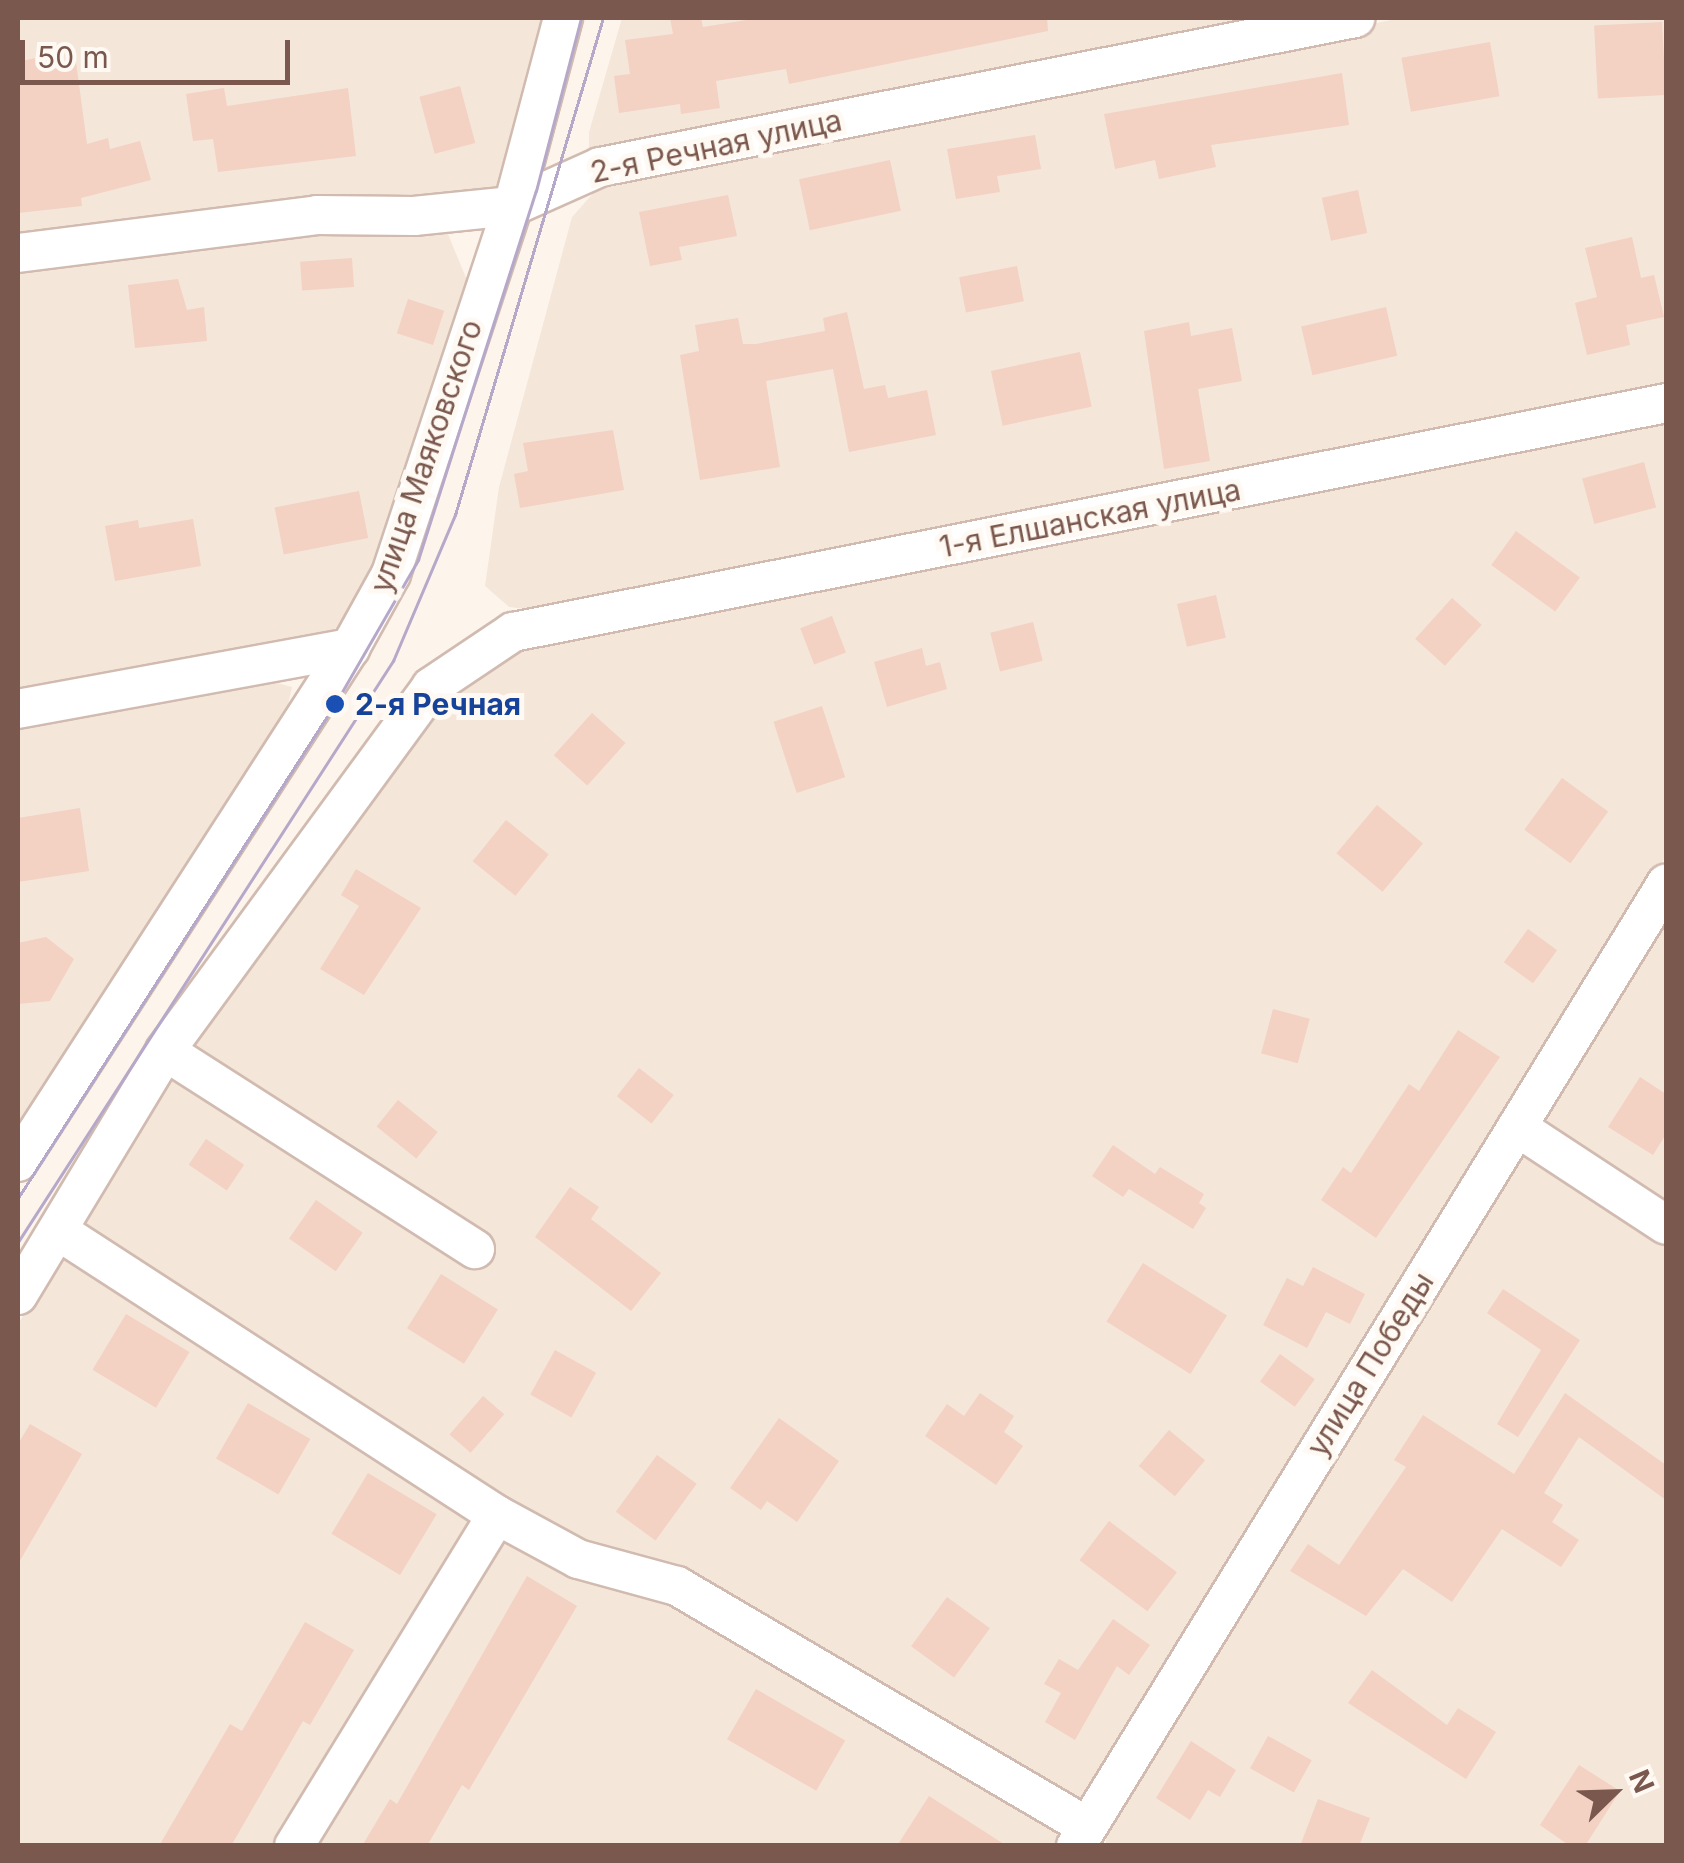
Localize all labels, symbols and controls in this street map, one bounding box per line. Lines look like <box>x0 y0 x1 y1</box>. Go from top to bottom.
scale bar <box>25 20 295 82</box>
text: 50 m <box>37 39 109 75</box>
street label: 2-я Речная улица <box>587 102 845 190</box>
street label: улица Маяковского <box>362 315 490 597</box>
street label: 1-я Елшанская улица <box>936 471 1244 565</box>
place label: 2-я Речная <box>355 686 521 722</box>
marker: 2-я Речная <box>324 693 346 715</box>
street label: улица Победы <box>1299 1265 1441 1463</box>
north arrow <box>1564 1743 1664 1843</box>
text: N <box>1622 1765 1661 1798</box>

